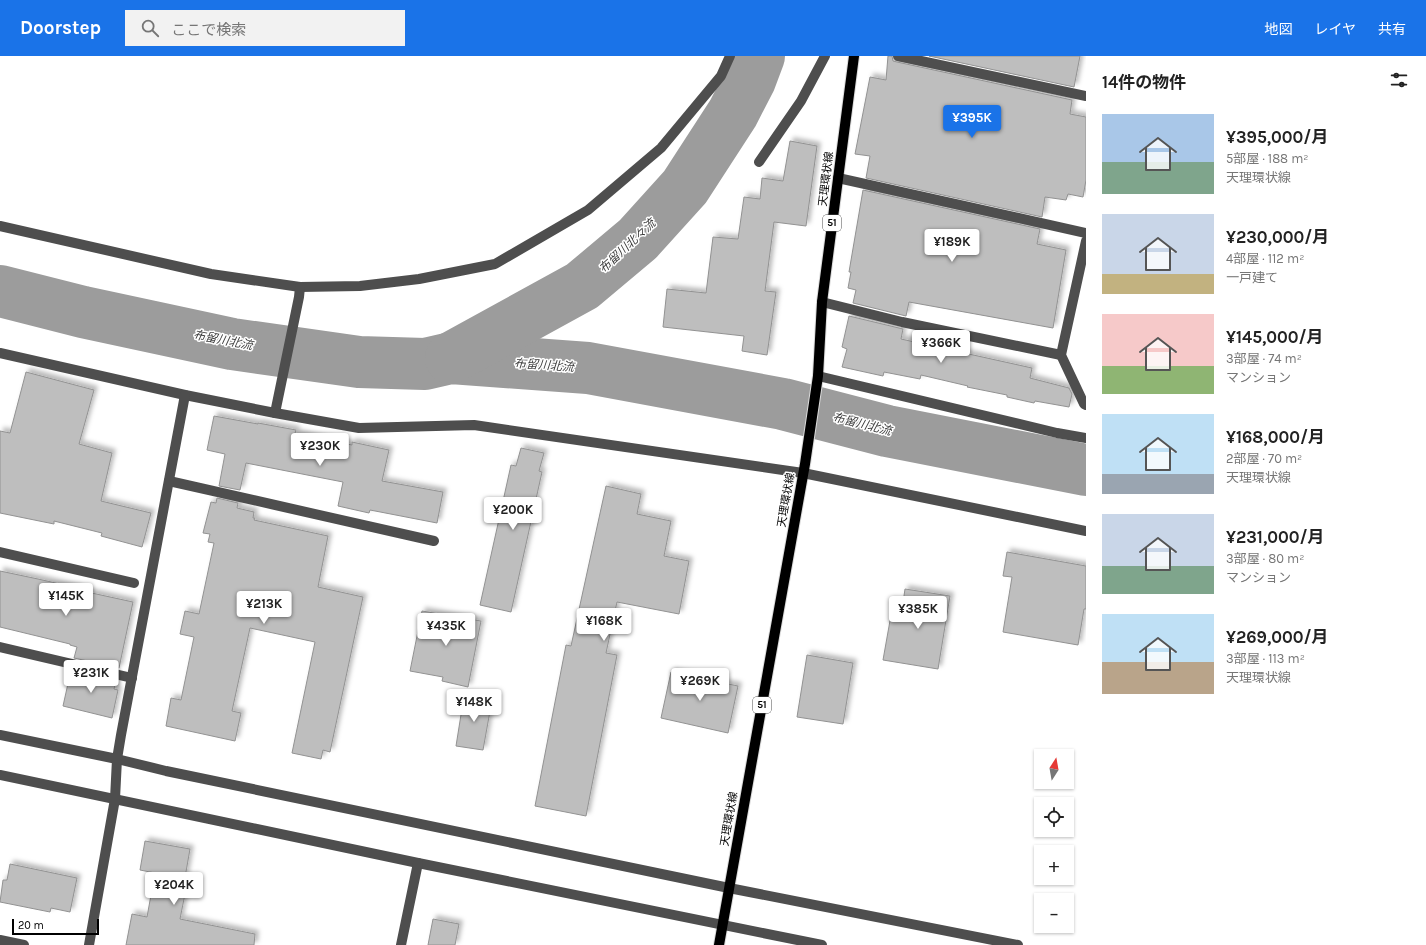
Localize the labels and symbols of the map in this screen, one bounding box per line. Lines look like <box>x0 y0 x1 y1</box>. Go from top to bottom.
pin: ¥395K <box>944 105 1000 139</box>
street label: 天理環状線 <box>816 151 836 207</box>
water label: 布留川北々流 <box>596 215 660 276</box>
road number: 51 <box>823 215 841 231</box>
pin: ¥189K <box>924 229 980 263</box>
water label: 布留川北流 <box>192 327 256 353</box>
pin: ¥366K <box>913 330 969 364</box>
water label: 布留川北流 <box>514 356 576 374</box>
water label: 布留川北流 <box>831 410 895 439</box>
pin: ¥230K <box>292 433 348 467</box>
street label: 天理環状線 <box>775 472 797 528</box>
pin: ¥200K <box>485 497 541 531</box>
pin: ¥145K <box>38 583 94 617</box>
pin: ¥213K <box>236 591 292 625</box>
pin: ¥385K <box>890 596 946 630</box>
pin: ¥168K <box>576 608 632 642</box>
pin: ¥435K <box>418 613 474 647</box>
pin: ¥231K <box>63 660 119 694</box>
pin: ¥269K <box>672 668 728 702</box>
pin: ¥148K <box>446 689 502 723</box>
road number: 51 <box>753 697 771 713</box>
north arrow <box>1034 749 1074 789</box>
street label: 天理環状線 <box>718 791 740 847</box>
pin: ¥204K <box>146 872 202 906</box>
scale bar <box>12 917 99 936</box>

